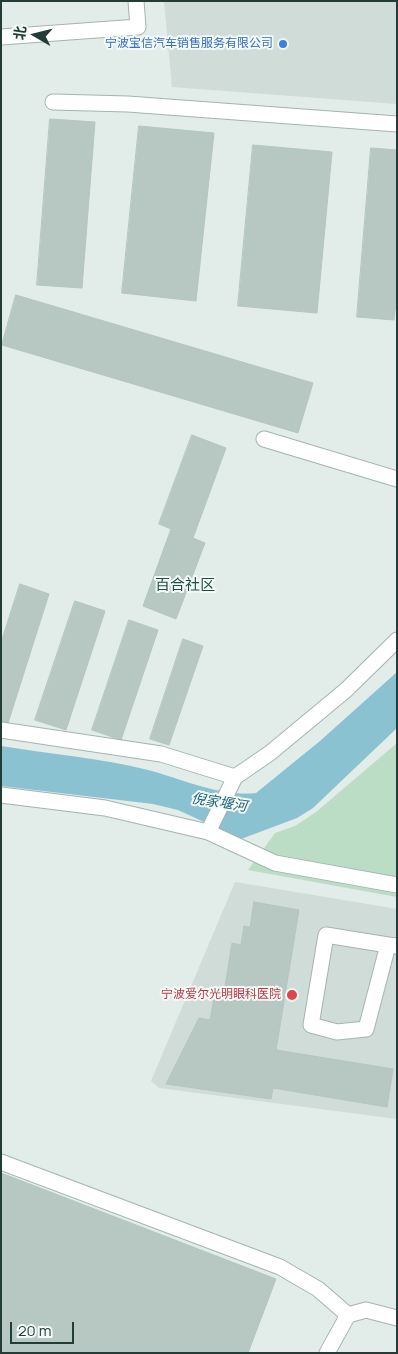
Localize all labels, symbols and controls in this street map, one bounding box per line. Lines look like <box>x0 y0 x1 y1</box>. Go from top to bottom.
north arrow <box>10 10 60 60</box>
text: 北 <box>9 25 30 41</box>
place label: 宁波宝信汽车销售服务有限公司 <box>105 37 273 51</box>
marker: 宁波宝信汽车销售服务有限公司 <box>277 38 289 50</box>
district label: 百合社区 <box>155 577 215 595</box>
water label: 倪家堰河 <box>190 790 248 816</box>
place label: 宁波爱尔光明眼科医院 <box>161 988 281 1002</box>
marker: 宁波爱尔光明眼科医院 <box>285 988 299 1002</box>
scale bar <box>12 1312 76 1344</box>
text: 20 m <box>18 1320 51 1341</box>

